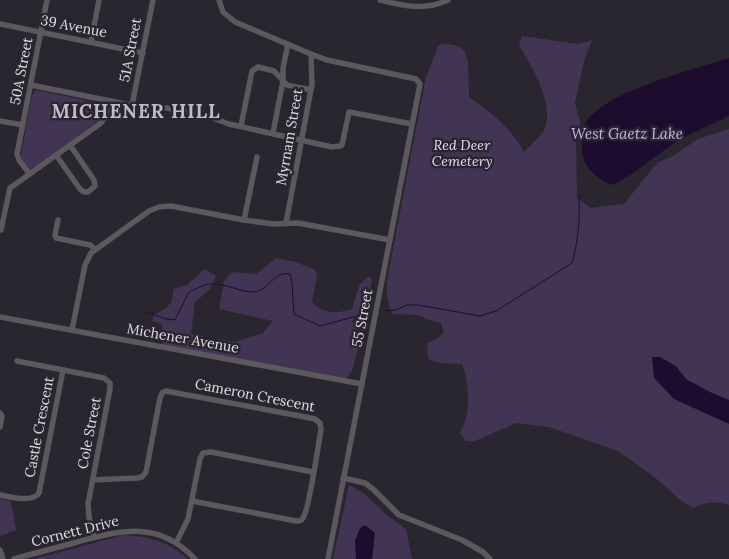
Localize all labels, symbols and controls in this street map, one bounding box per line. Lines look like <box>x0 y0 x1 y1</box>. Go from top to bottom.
street label: 39 Avenue <box>39 11 109 41</box>
street label: 51A Street <box>115 16 145 84</box>
street label: 50A Street <box>6 35 36 106</box>
street label: Myrnam Street <box>272 87 306 187</box>
district label: MICHENER HILL <box>51 99 221 123</box>
water label: West Gaetz Lake <box>571 124 683 143</box>
park label: Red Deer Cemetery <box>432 136 492 170</box>
street label: 55 Street <box>348 287 377 348</box>
street label: Michener Avenue <box>126 319 241 357</box>
street label: Castle Crescent <box>20 374 58 479</box>
street label: Cameron Crescent <box>193 375 317 416</box>
street label: Cole Street <box>73 395 105 470</box>
street label: Cornett Drive <box>29 511 121 551</box>

